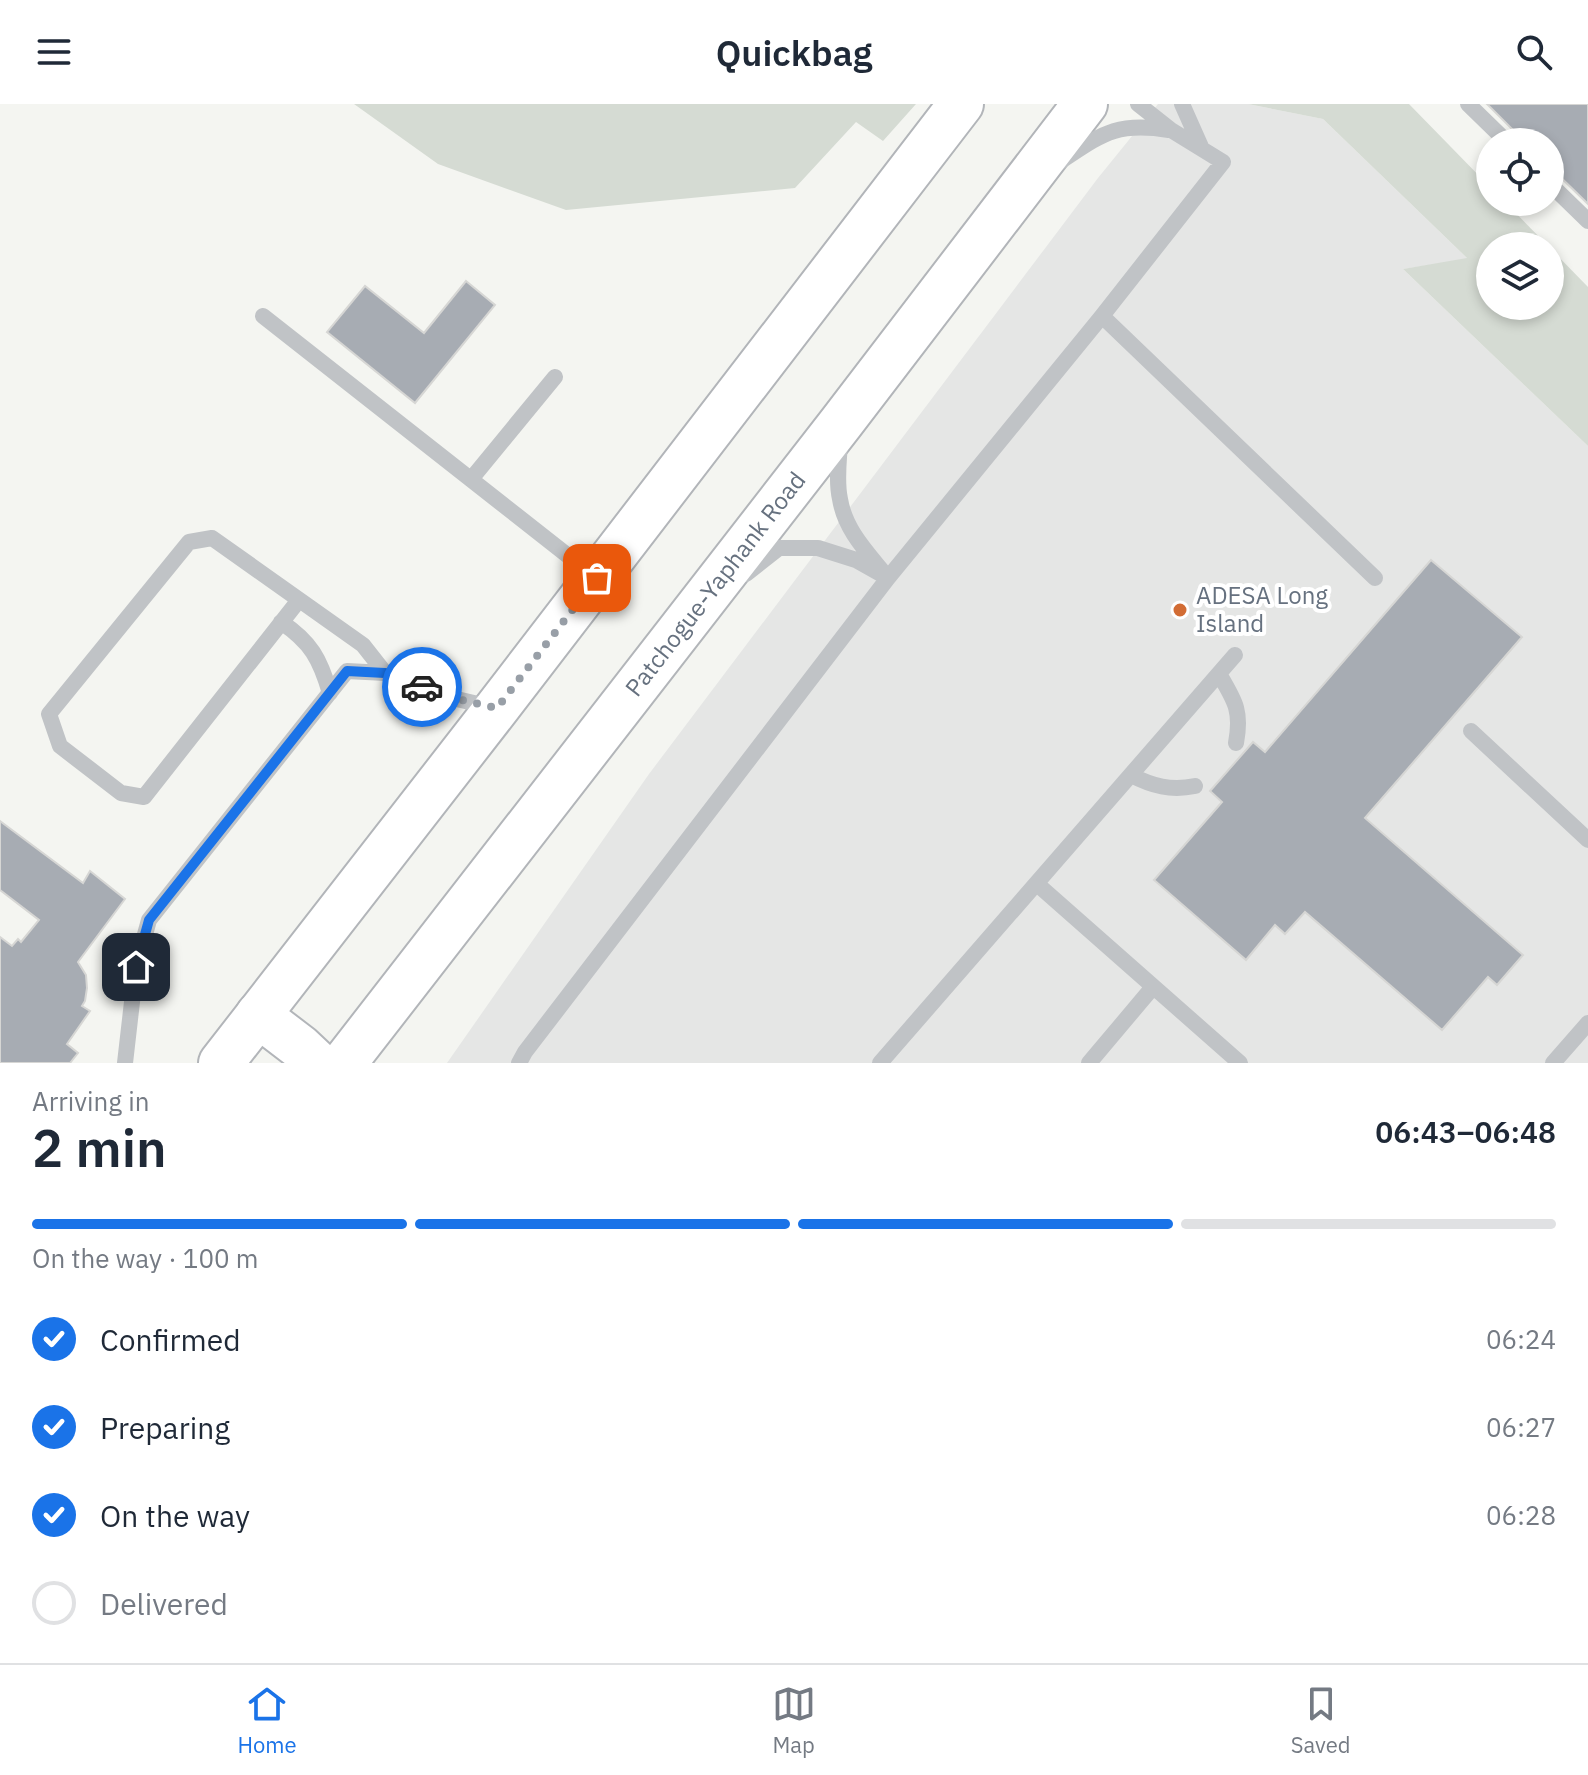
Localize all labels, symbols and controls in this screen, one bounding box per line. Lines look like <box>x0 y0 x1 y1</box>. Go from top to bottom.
text: Quickbag <box>716 29 872 76</box>
icon: menu <box>32 30 76 74</box>
icon: search <box>1512 30 1556 74</box>
map controls <box>1476 128 1564 320</box>
button: locate <box>1476 128 1564 216</box>
button: layers <box>1476 232 1564 320</box>
street label: Patchogue-Yaphank Road <box>618 465 812 703</box>
pin <box>563 544 631 612</box>
icon: bag <box>575 556 619 600</box>
place label: ADESA Long Island <box>1196 579 1328 639</box>
marker: ADESA Long Island <box>1171 601 1189 619</box>
courier <box>382 647 462 727</box>
icon: car <box>400 665 444 709</box>
pin <box>102 933 170 1001</box>
icon: home <box>114 945 158 989</box>
text: Arriving in <box>32 1084 149 1118</box>
text: 06:43–06:48 <box>1375 1112 1556 1151</box>
text: 2 min <box>32 1114 167 1181</box>
text: On the way · 100 m <box>32 1241 258 1275</box>
icon: check <box>32 1317 76 1361</box>
text: Confirmed <box>100 1320 241 1359</box>
text: 06:24 <box>1486 1322 1556 1356</box>
icon: check <box>32 1405 76 1449</box>
text: Preparing <box>100 1408 230 1447</box>
text: 06:27 <box>1486 1410 1556 1444</box>
icon: check <box>32 1493 76 1537</box>
text: On the way <box>100 1496 250 1535</box>
text: 06:28 <box>1486 1498 1556 1532</box>
text: Delivered <box>100 1584 228 1623</box>
tab: Home <box>237 1682 297 1759</box>
tab: Map <box>772 1682 816 1759</box>
tab: Saved <box>1291 1682 1350 1759</box>

